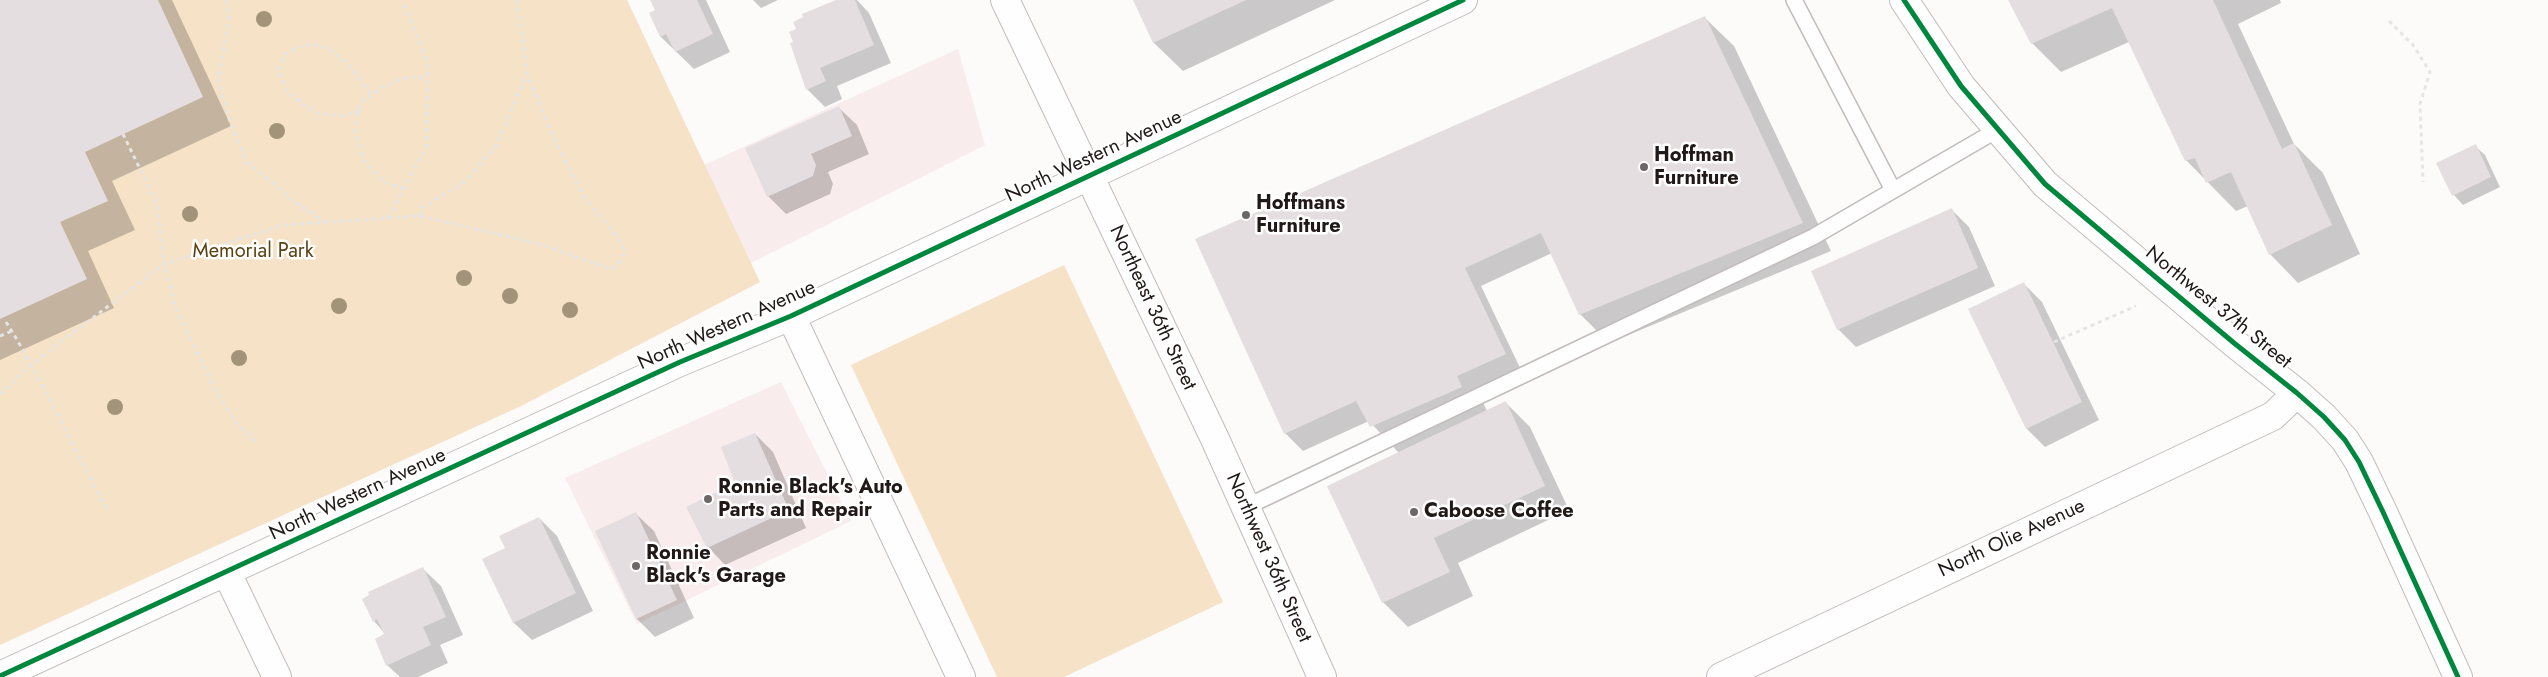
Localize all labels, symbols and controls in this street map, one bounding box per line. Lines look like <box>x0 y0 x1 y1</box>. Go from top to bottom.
street label: North Western Avenue <box>1002 106 1186 208</box>
place label: Hoffman Furniture <box>1654 144 1739 191</box>
marker: Hoffman Furniture <box>1638 161 1650 173</box>
place label: Hoffmans Furniture <box>1256 192 1345 239</box>
marker: Hoffmans Furniture <box>1240 209 1252 221</box>
street label: Northeast 36th Street <box>1103 222 1201 394</box>
park label: Memorial Park <box>193 240 313 264</box>
street label: Northwest 37th Street <box>2140 242 2296 374</box>
street label: North Western Avenue <box>634 276 820 376</box>
street label: North Western Avenue <box>266 444 450 546</box>
street label: Northwest 36th Street <box>1220 470 1316 646</box>
place label: Ronnie Black's Auto Parts and Repair <box>718 476 903 523</box>
marker: Ronnie Black's Auto Parts and Repair <box>702 493 714 505</box>
street label: North Olie Avenue <box>1935 495 2089 583</box>
place label: Caboose Coffee <box>1424 500 1574 524</box>
marker: Caboose Coffee <box>1408 506 1420 518</box>
place label: Ronnie Black's Garage <box>646 542 786 589</box>
marker: Ronnie Black's Garage <box>630 560 642 572</box>

